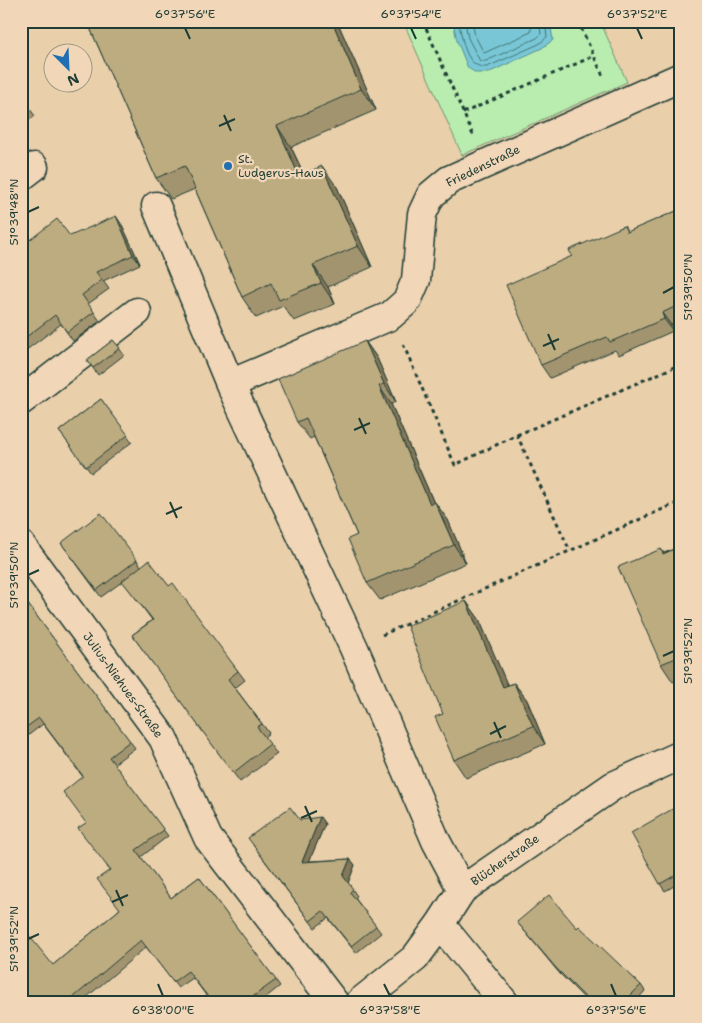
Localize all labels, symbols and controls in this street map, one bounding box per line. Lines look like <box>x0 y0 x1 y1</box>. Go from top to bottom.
text: 6°37'56"E <box>155 6 215 22</box>
text: 6°37'54"E <box>381 6 441 22</box>
text: 6°37'52"E <box>607 6 667 22</box>
north arrow <box>42 42 92 92</box>
text: N <box>65 69 82 90</box>
street label: Friedenstraße <box>443 141 523 191</box>
place label: St. Ludgerus-Haus <box>238 151 324 181</box>
marker: St. Ludgerus-Haus <box>222 160 234 172</box>
text: 51°39'48"N <box>6 179 22 245</box>
text: 51°39'50"N <box>680 254 696 320</box>
text: 51°39'50"N <box>6 542 22 608</box>
text: 51°39'52"N <box>680 618 696 684</box>
street label: Julius-Niehues-Straße <box>79 629 167 741</box>
street label: Blücherstraße <box>468 830 543 890</box>
text: 51°39'52"N <box>6 906 22 972</box>
text: 6°38'00"E <box>132 1002 194 1018</box>
text: 6°37'58"E <box>360 1002 420 1018</box>
text: 6°37'56"E <box>586 1002 646 1018</box>

